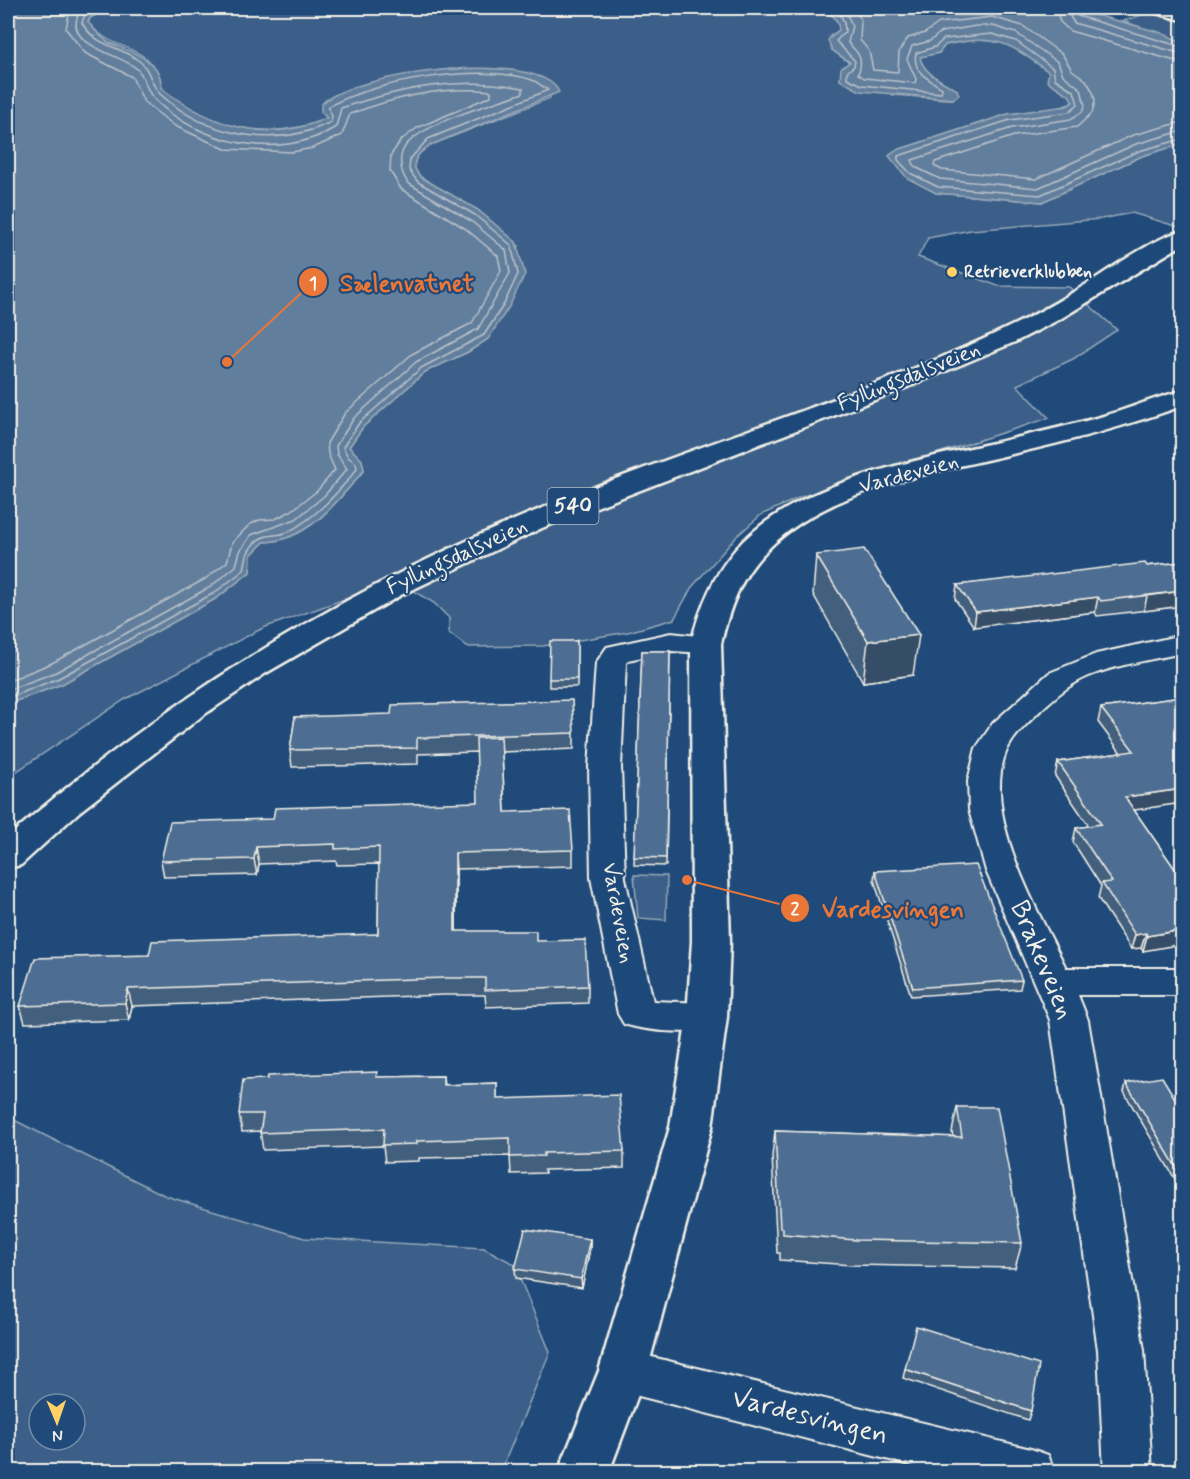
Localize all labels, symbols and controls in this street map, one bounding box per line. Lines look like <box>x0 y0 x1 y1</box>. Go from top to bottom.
place label: Retrieverklubben <box>964 260 1092 284</box>
callout: Sælenvatnet <box>298 261 486 303</box>
marker: Retrieverklubben <box>945 265 959 279</box>
text: Sælenvatnet <box>340 269 475 300</box>
text: 1 <box>309 272 317 296</box>
street label: Fyllingsdalsveien <box>833 336 986 421</box>
street label: Vardeveien <box>856 447 962 501</box>
road number: 540 <box>548 488 598 524</box>
street label: Fyllingsdalsveien <box>382 512 533 605</box>
street label: Vardeveien <box>595 860 641 966</box>
callout: Vardesvingen <box>780 887 975 929</box>
text: Vardesvingen <box>822 895 964 927</box>
street label: Brakeveien <box>1001 895 1083 1025</box>
text: 2 <box>791 897 800 921</box>
street label: Vardesvingen <box>728 1381 892 1453</box>
north arrow <box>27 1392 87 1452</box>
text: N <box>52 1425 63 1446</box>

